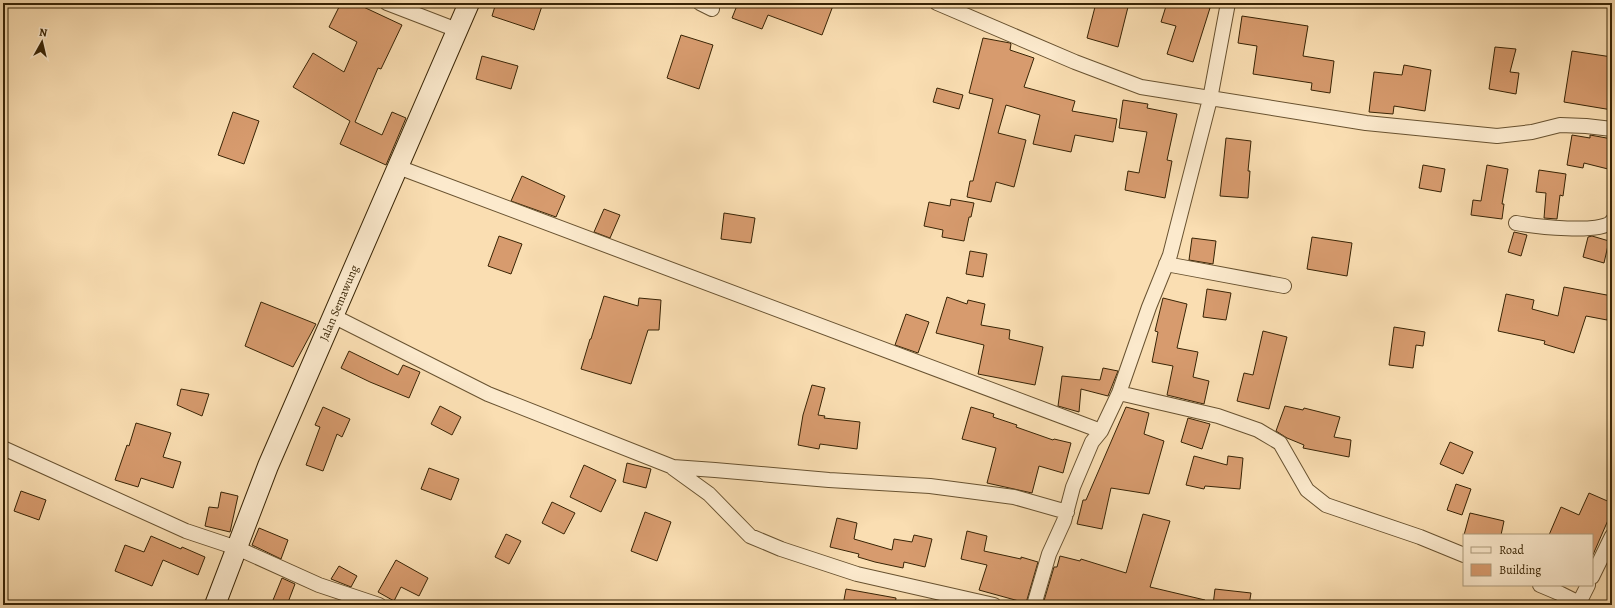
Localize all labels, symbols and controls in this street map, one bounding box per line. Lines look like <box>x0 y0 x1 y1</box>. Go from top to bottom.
north arrow <box>22 22 62 62</box>
text: N <box>38 25 48 41</box>
street label: Jalan Semawung <box>316 263 362 343</box>
legend <box>1463 534 1593 586</box>
text: Road <box>1499 542 1525 558</box>
text: Building <box>1499 562 1541 578</box>

